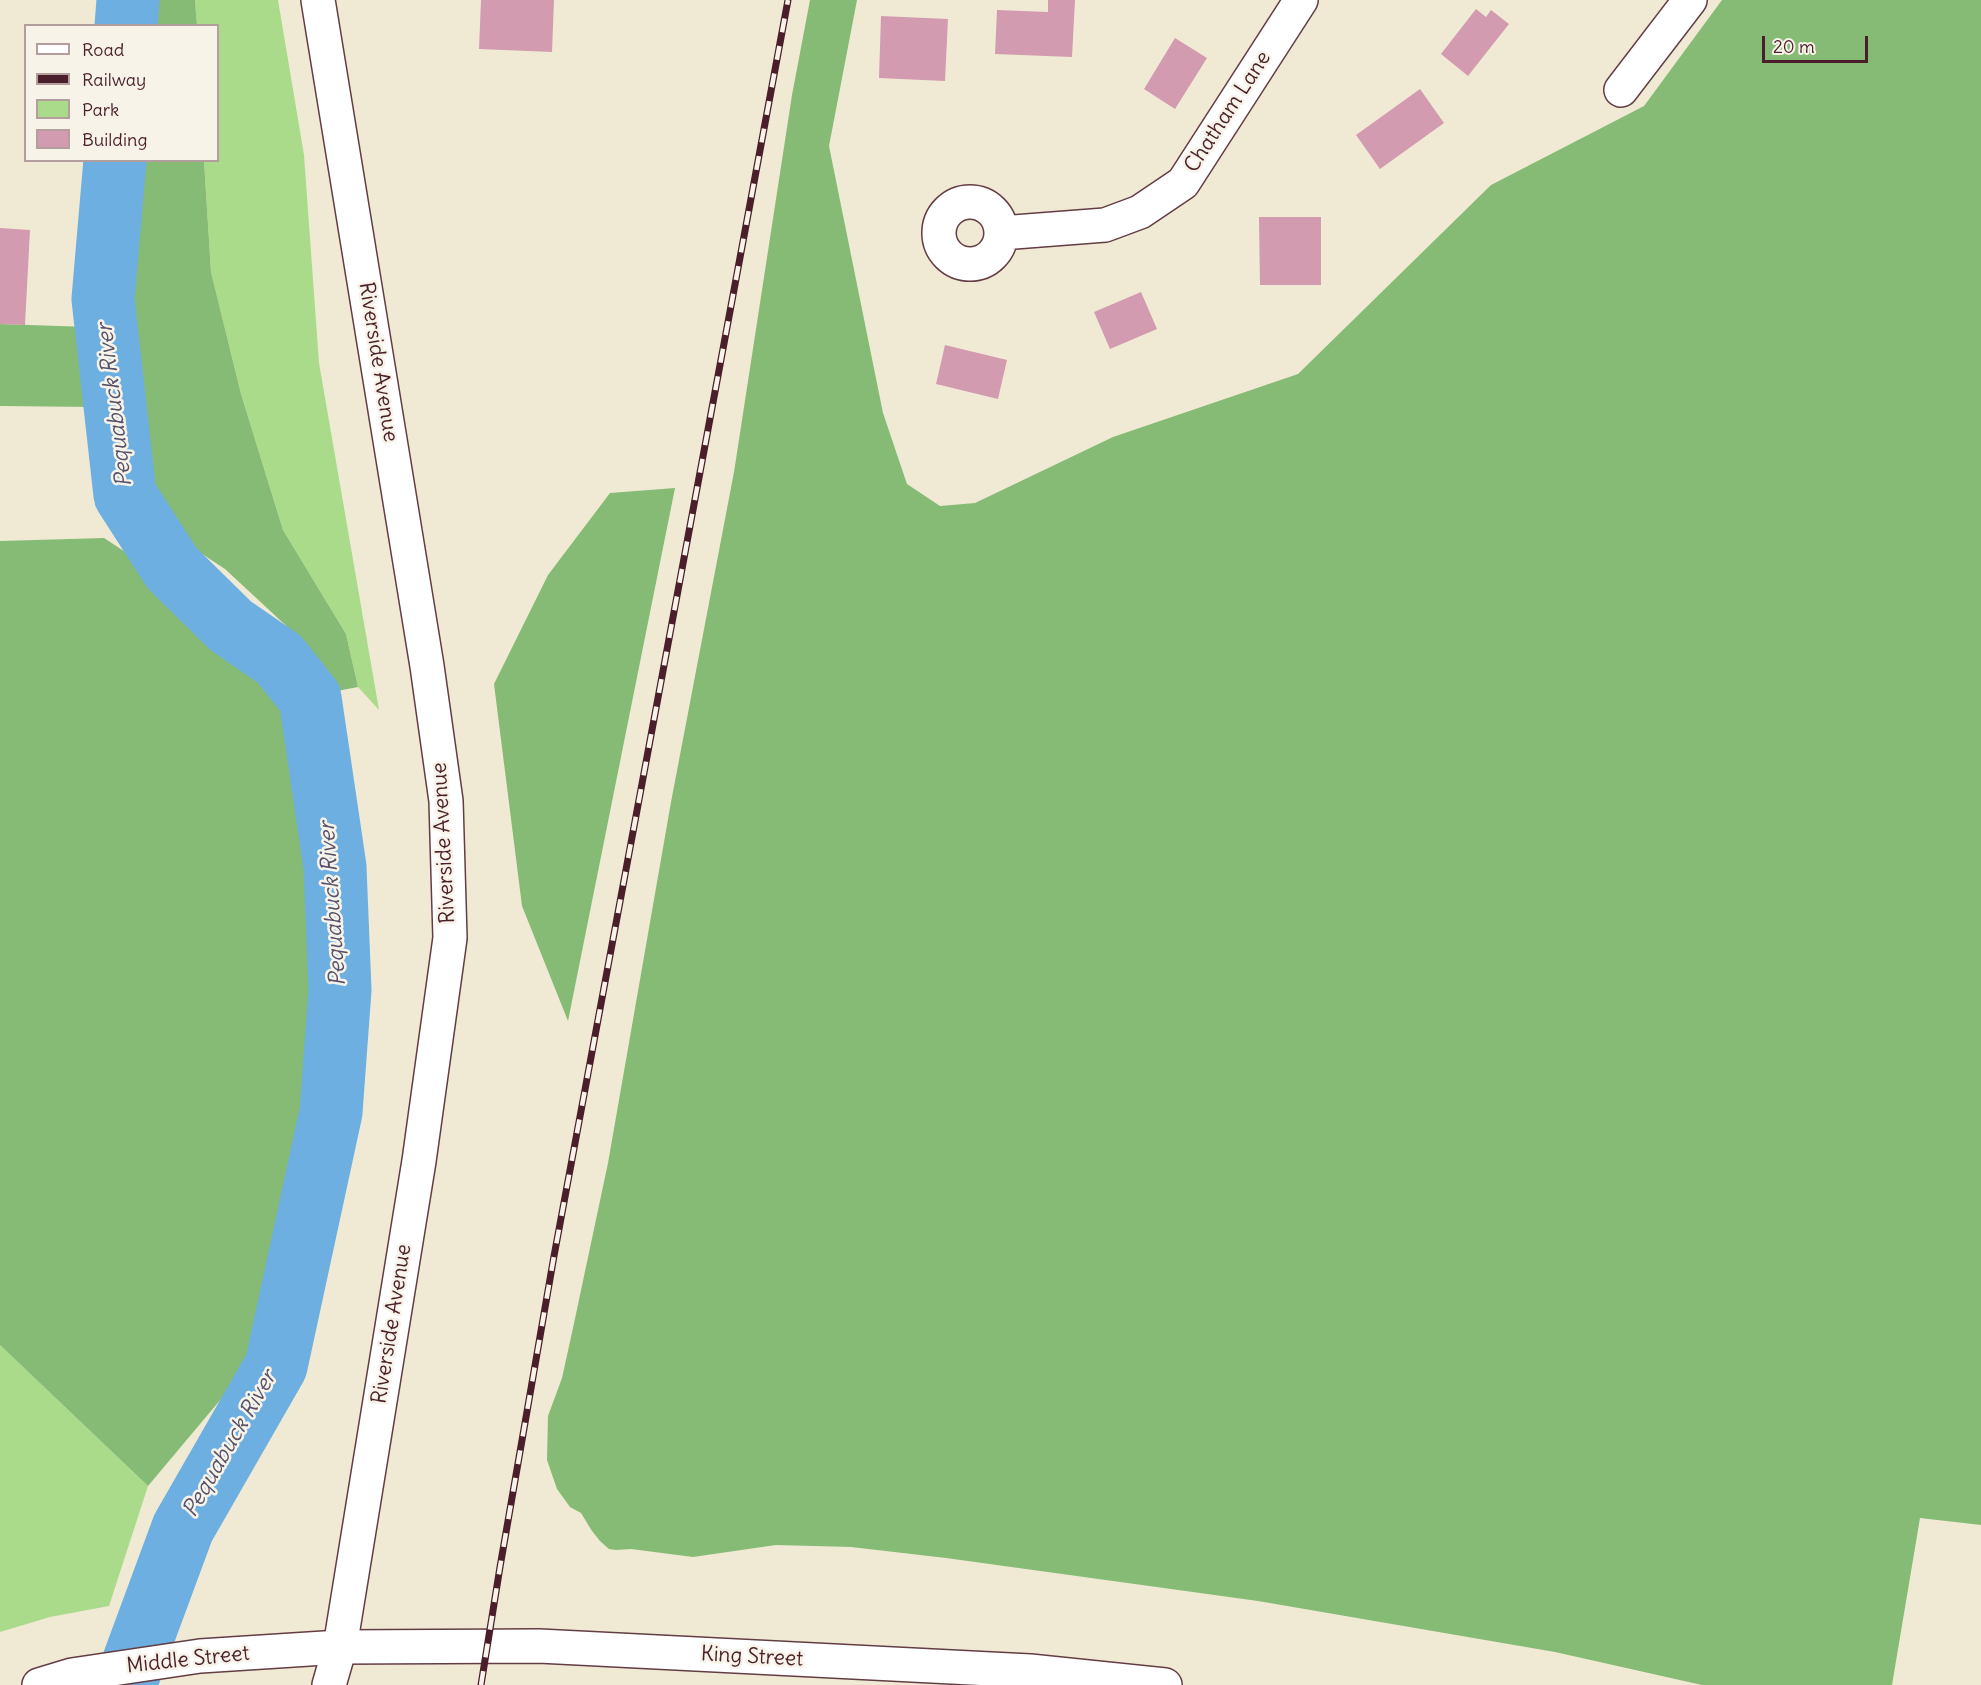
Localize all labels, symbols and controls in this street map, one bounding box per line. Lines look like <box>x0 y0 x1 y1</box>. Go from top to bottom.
legend <box>24 24 219 162</box>
scale bar <box>1765 24 1872 62</box>
text: 20 m <box>1773 35 1815 58</box>
text: Road <box>82 38 124 61</box>
street label: Chatham Lane <box>1180 47 1276 177</box>
text: Railway <box>82 68 146 91</box>
text: Park <box>82 98 119 121</box>
text: Building <box>82 128 147 151</box>
street label: Riverside Avenue <box>353 280 403 444</box>
water label: Pequabuck River <box>92 322 138 488</box>
street label: Riverside Avenue <box>427 762 461 924</box>
water label: Pequabuck River <box>314 821 352 987</box>
street label: Riverside Avenue <box>367 1242 417 1406</box>
water label: Pequabuck River <box>177 1366 283 1522</box>
street label: Middle Street <box>125 1641 251 1679</box>
street label: King Street <box>700 1642 804 1672</box>

